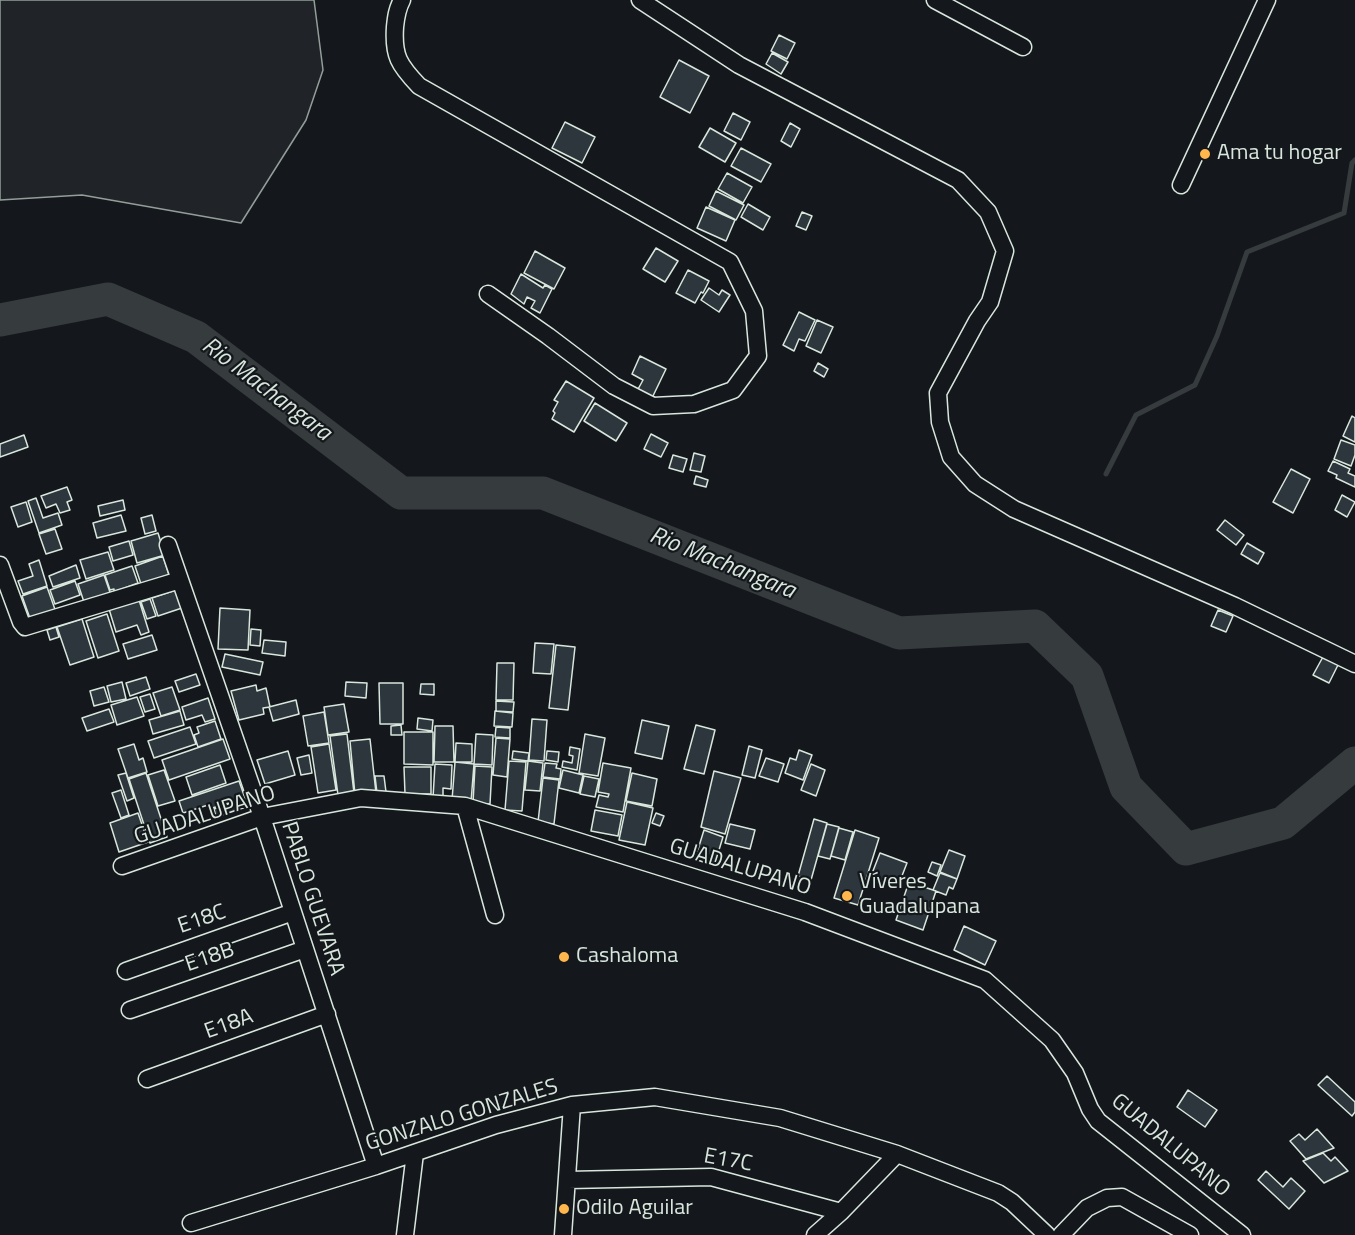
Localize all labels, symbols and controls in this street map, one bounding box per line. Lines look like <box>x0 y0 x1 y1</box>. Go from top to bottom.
place label: Ama tu hogar <box>1217 141 1342 167</box>
marker: Ama tu hogar <box>1198 147 1212 161</box>
water label: Rio Machangara <box>196 332 336 448</box>
water label: Rio Machangara <box>645 522 799 606</box>
street label: GUADALUPANO <box>131 781 279 851</box>
street label: PABLO GUEVARA <box>275 819 349 979</box>
street label: GUADALUPANO <box>666 834 814 902</box>
place label: Víveres Guadalupana <box>859 870 980 921</box>
marker: Víveres Guadalupana <box>840 889 854 903</box>
street label: E18C <box>175 900 229 940</box>
street label: E18B <box>182 937 238 979</box>
place label: Cashaloma <box>576 944 678 970</box>
marker: Cashaloma <box>557 950 571 964</box>
street label: E18A <box>201 1004 257 1046</box>
street label: GONZALO GONZALES <box>363 1074 561 1158</box>
street label: GUADALUPANO <box>1105 1089 1235 1203</box>
street label: E17C <box>702 1144 754 1178</box>
place label: Odilo Aguilar <box>576 1196 693 1222</box>
marker: Odilo Aguilar <box>557 1202 571 1216</box>

